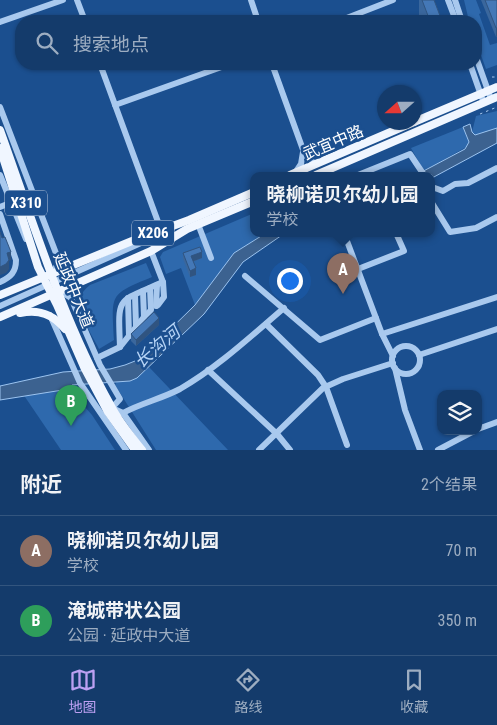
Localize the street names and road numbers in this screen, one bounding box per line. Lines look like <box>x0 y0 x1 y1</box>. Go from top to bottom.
street label: 武宜中路 <box>300 121 366 164</box>
road number: X310 <box>5 190 47 216</box>
road number: X206 <box>132 220 174 246</box>
street label: 延政中大道 <box>50 250 97 331</box>

